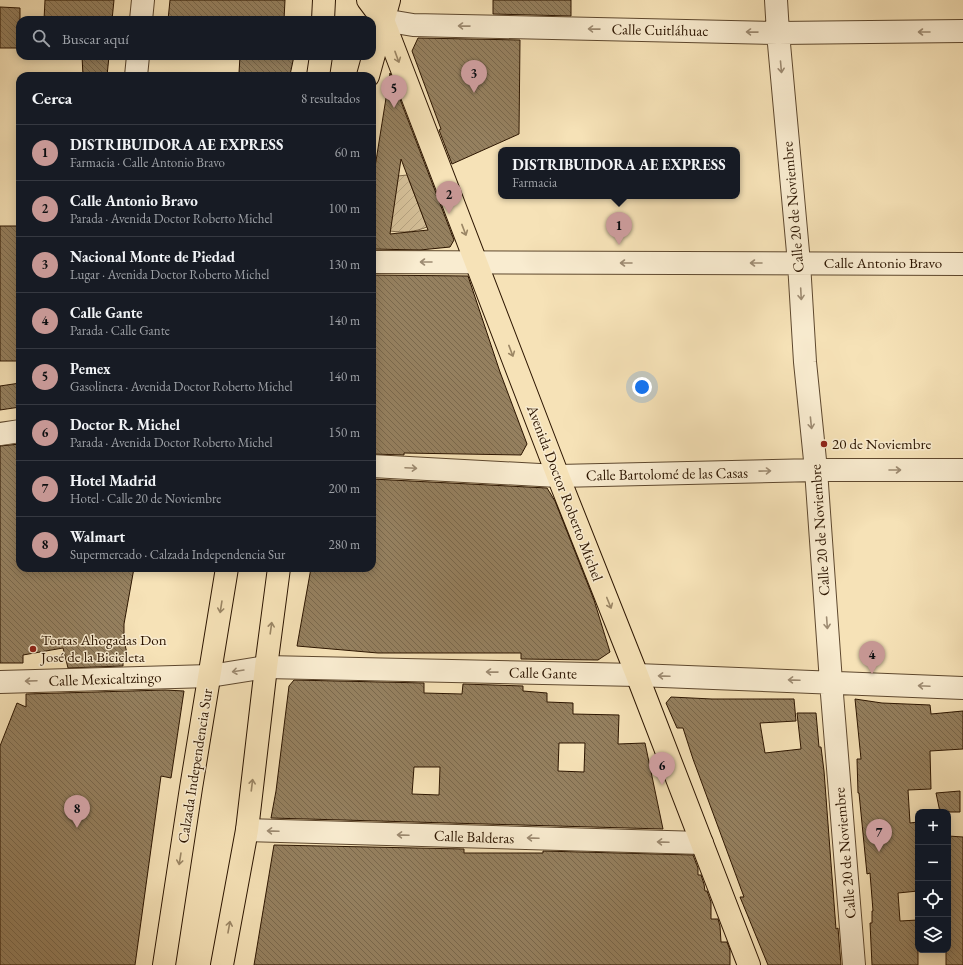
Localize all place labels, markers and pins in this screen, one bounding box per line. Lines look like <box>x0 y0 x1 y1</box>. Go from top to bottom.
pin: 3 <box>461 60 487 93</box>
pin: 5 <box>381 75 407 108</box>
pin: 2 <box>436 181 462 214</box>
pin: 1 <box>606 212 632 245</box>
place label: 20 de Noviembre <box>832 434 931 453</box>
marker: 20 de Noviembre <box>819 439 829 449</box>
place label: Tortas Ahogadas Don José de la Bicicleta <box>39 630 167 666</box>
pin: 4 <box>859 641 885 674</box>
marker: Tortas Ahogadas Don José de la Bicicleta <box>28 644 38 654</box>
pin: 6 <box>649 752 675 785</box>
pin: 8 <box>64 795 90 828</box>
pin: 7 <box>866 819 892 852</box>

